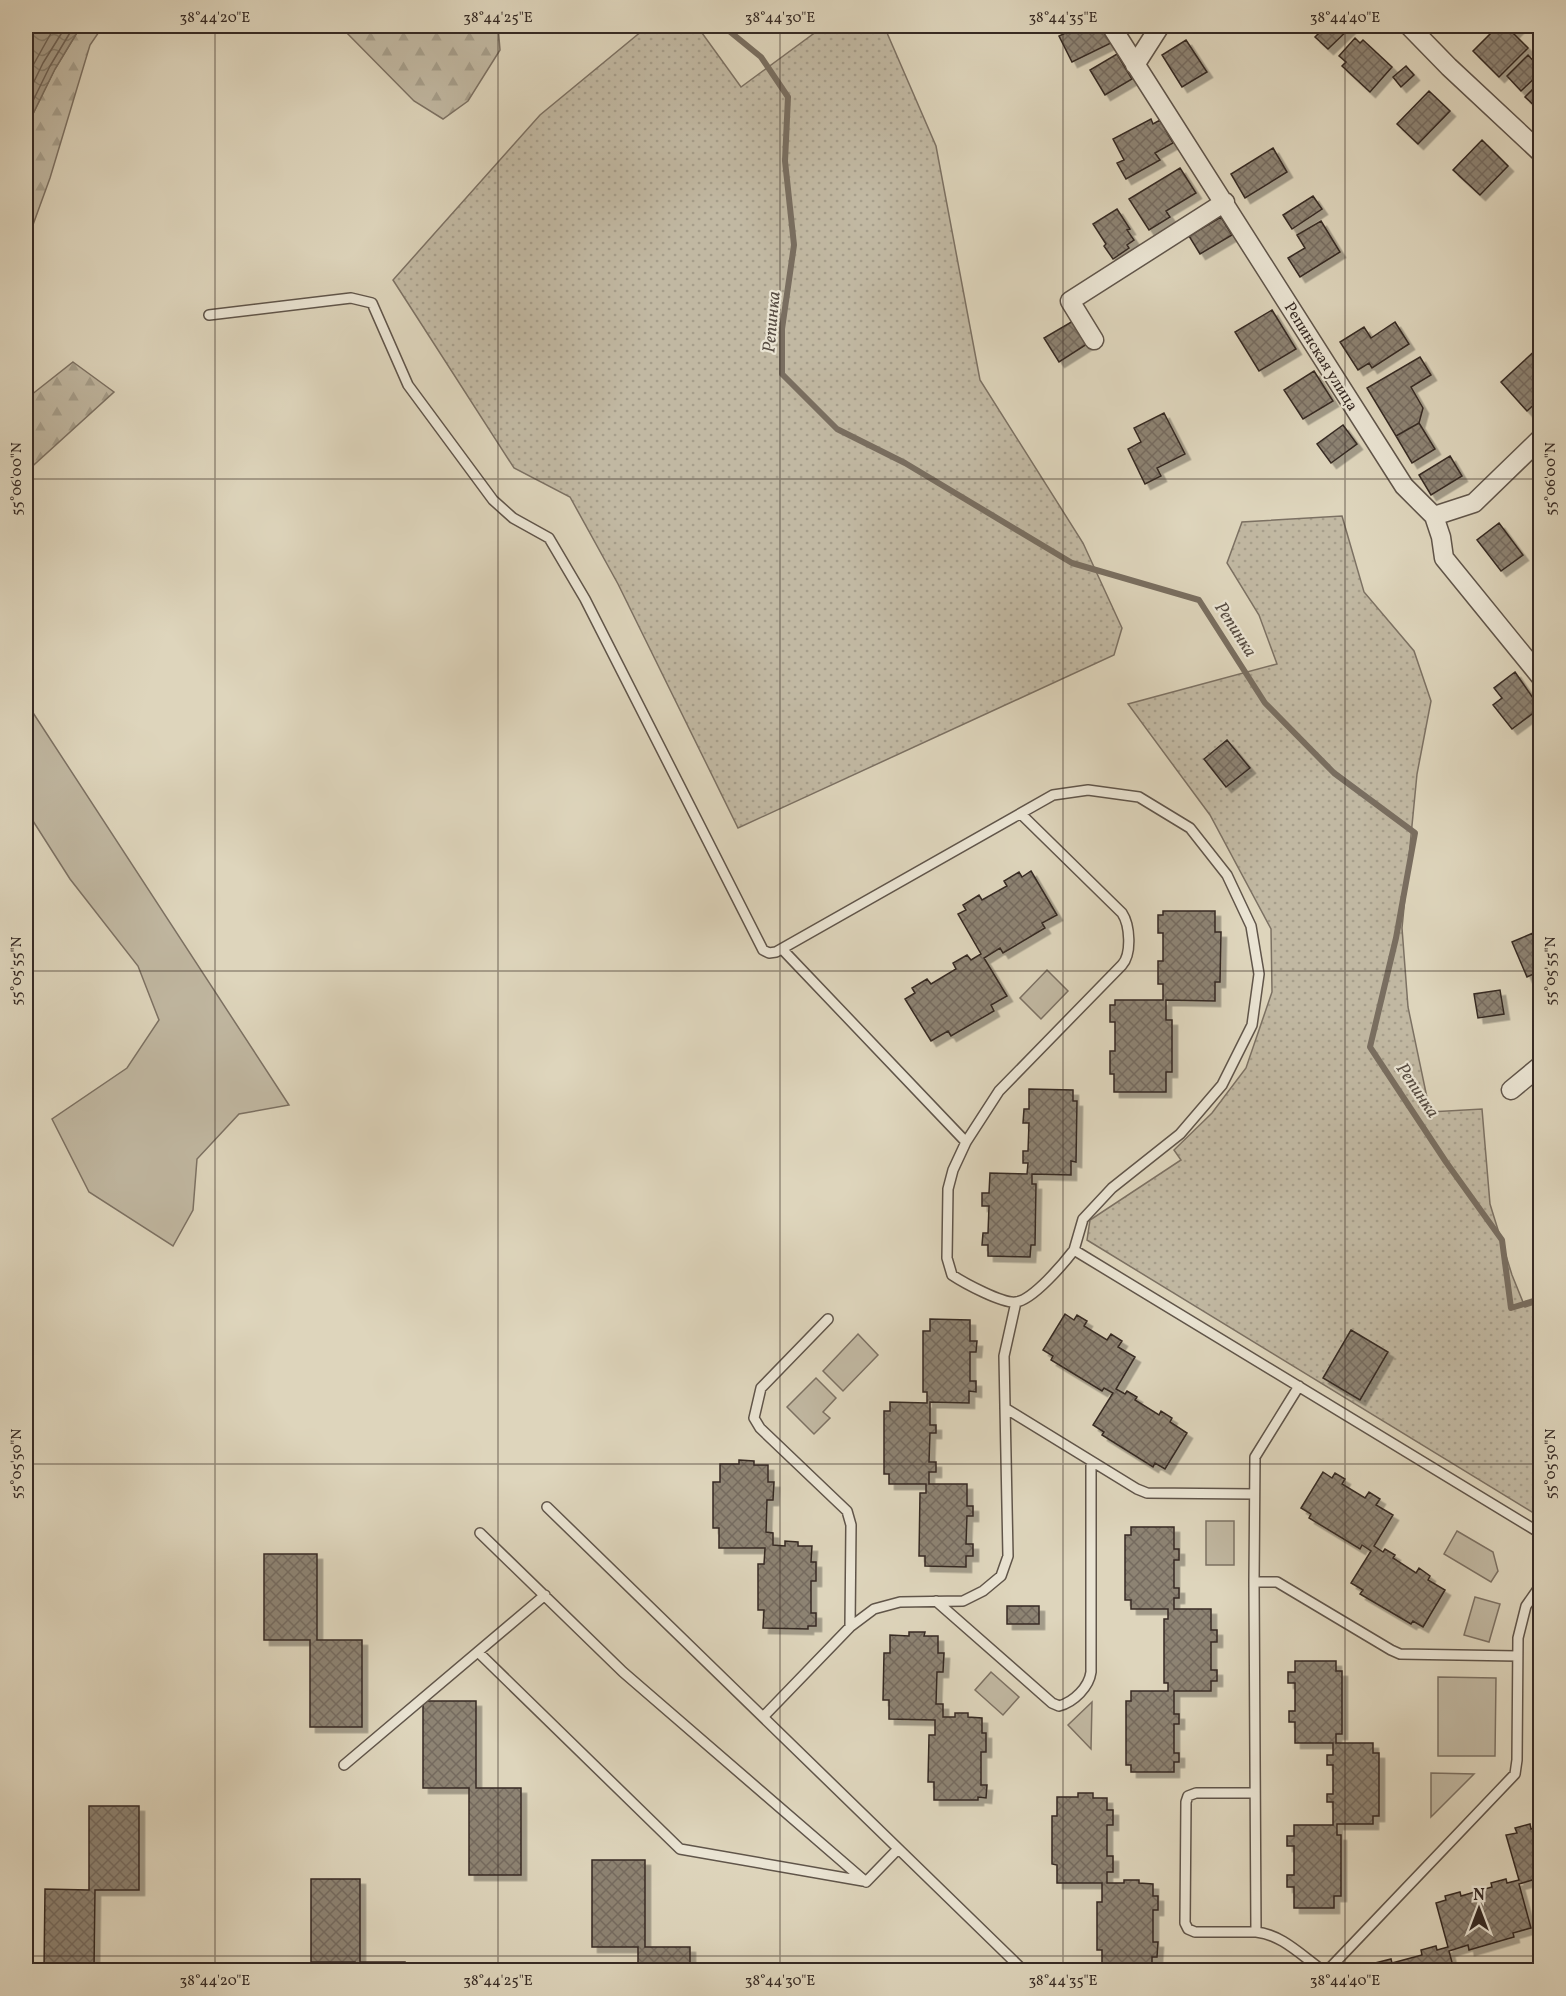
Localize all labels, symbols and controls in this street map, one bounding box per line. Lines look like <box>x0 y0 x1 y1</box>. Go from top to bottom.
text: 38°44'20"E <box>180 8 250 29</box>
text: 38°44'25"E <box>463 8 533 29</box>
text: 38°44'30"E <box>745 8 815 29</box>
text: 38°44'35"E <box>1028 8 1098 29</box>
text: 38°44'40"E <box>1310 8 1380 29</box>
water label: Репинка <box>757 290 788 354</box>
street label: Репинская улица <box>1278 298 1363 416</box>
text: 55°06'00"N <box>7 442 28 516</box>
text: 55°06'00"N <box>1541 442 1562 516</box>
water label: Репинка <box>1207 597 1262 662</box>
text: 55°05'55"N <box>7 936 28 1006</box>
text: 55°05'55"N <box>1541 936 1562 1006</box>
water label: Репинка <box>1389 1058 1444 1123</box>
text: 55°05'50"N <box>7 1429 28 1499</box>
text: 55°05'50"N <box>1541 1429 1562 1499</box>
north arrow <box>1449 1879 1509 1939</box>
text: N <box>1473 1885 1485 1907</box>
text: 38°44'20"E <box>180 1971 250 1992</box>
text: 38°44'25"E <box>463 1971 533 1992</box>
text: 38°44'30"E <box>745 1971 815 1992</box>
text: 38°44'35"E <box>1028 1971 1098 1992</box>
text: 38°44'40"E <box>1310 1971 1380 1992</box>

